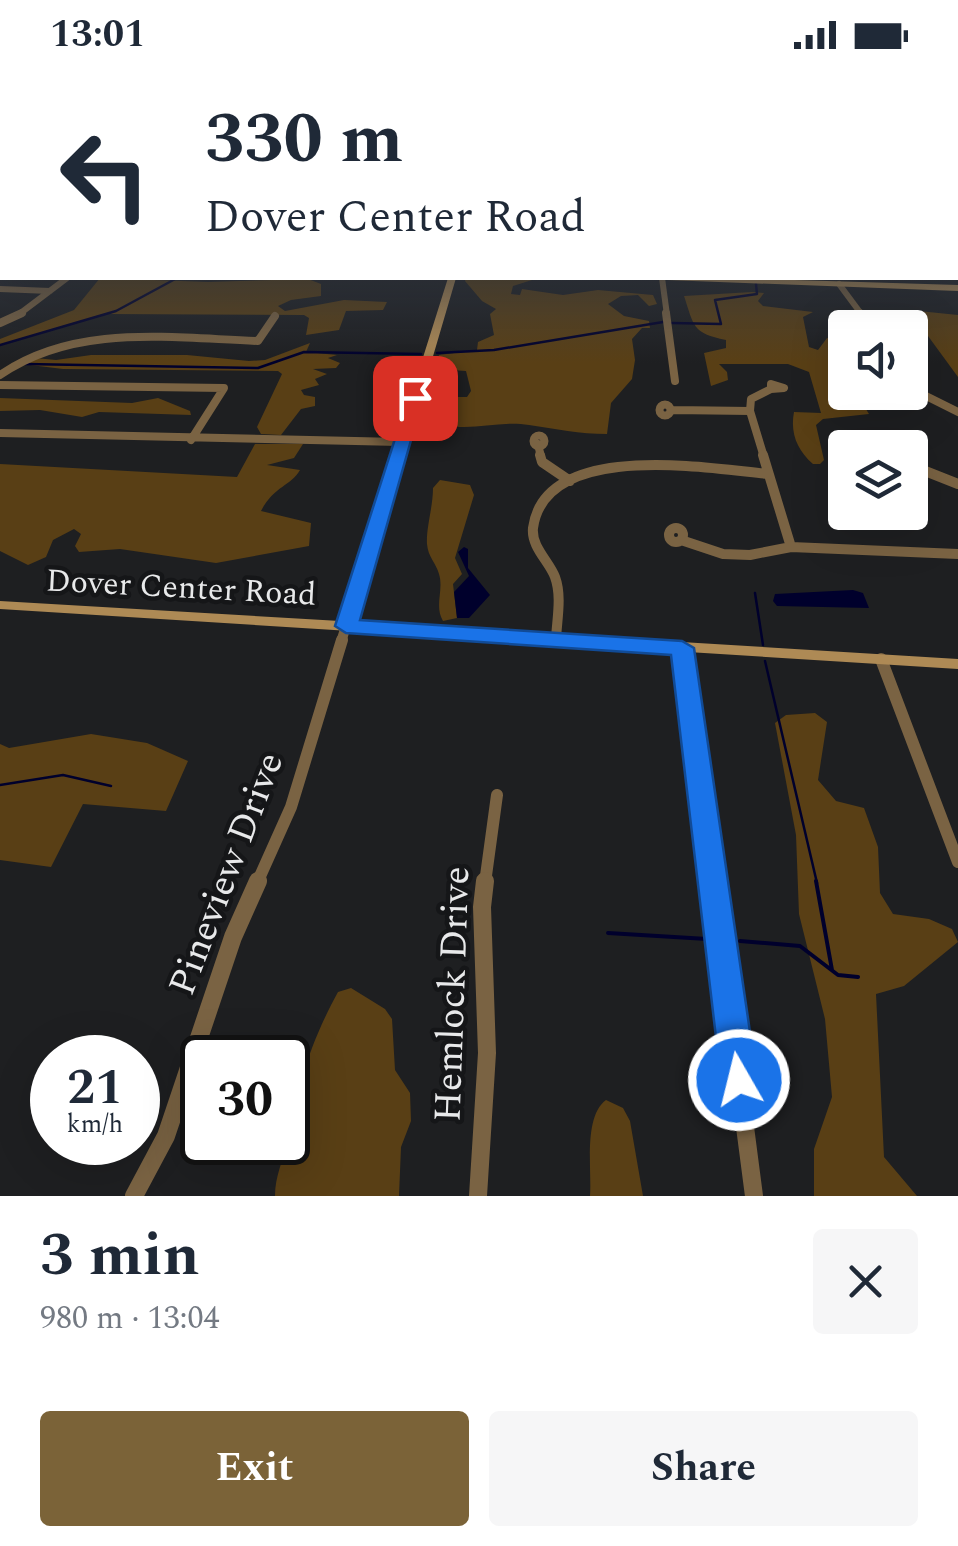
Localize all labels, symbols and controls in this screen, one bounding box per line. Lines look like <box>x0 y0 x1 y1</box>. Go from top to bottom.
text: 13:01 <box>50 6 145 64</box>
text: 330 m <box>205 87 403 193</box>
icon: left <box>40 110 170 240</box>
text: Dover Center Road <box>205 183 586 252</box>
map controls <box>828 310 928 530</box>
button: sound <box>828 310 928 410</box>
pin <box>373 356 458 441</box>
icon: arrive <box>388 371 443 426</box>
button: layers <box>828 430 928 530</box>
street label: Dover Center Road <box>45 556 317 620</box>
street label: Pineview Drive <box>154 744 300 1004</box>
street label: Hemlock Drive <box>420 865 486 1123</box>
position arrow <box>687 1028 791 1132</box>
speed limit sign: 30 <box>180 1035 310 1165</box>
text: 21 <box>67 1050 123 1126</box>
text: km/h <box>67 1106 123 1144</box>
text: 3 min <box>40 1210 200 1302</box>
button: close <box>813 1229 918 1334</box>
text: 980 m · 13:04 <box>40 1294 220 1343</box>
button: Exit <box>40 1411 469 1526</box>
button: Share <box>489 1411 918 1526</box>

